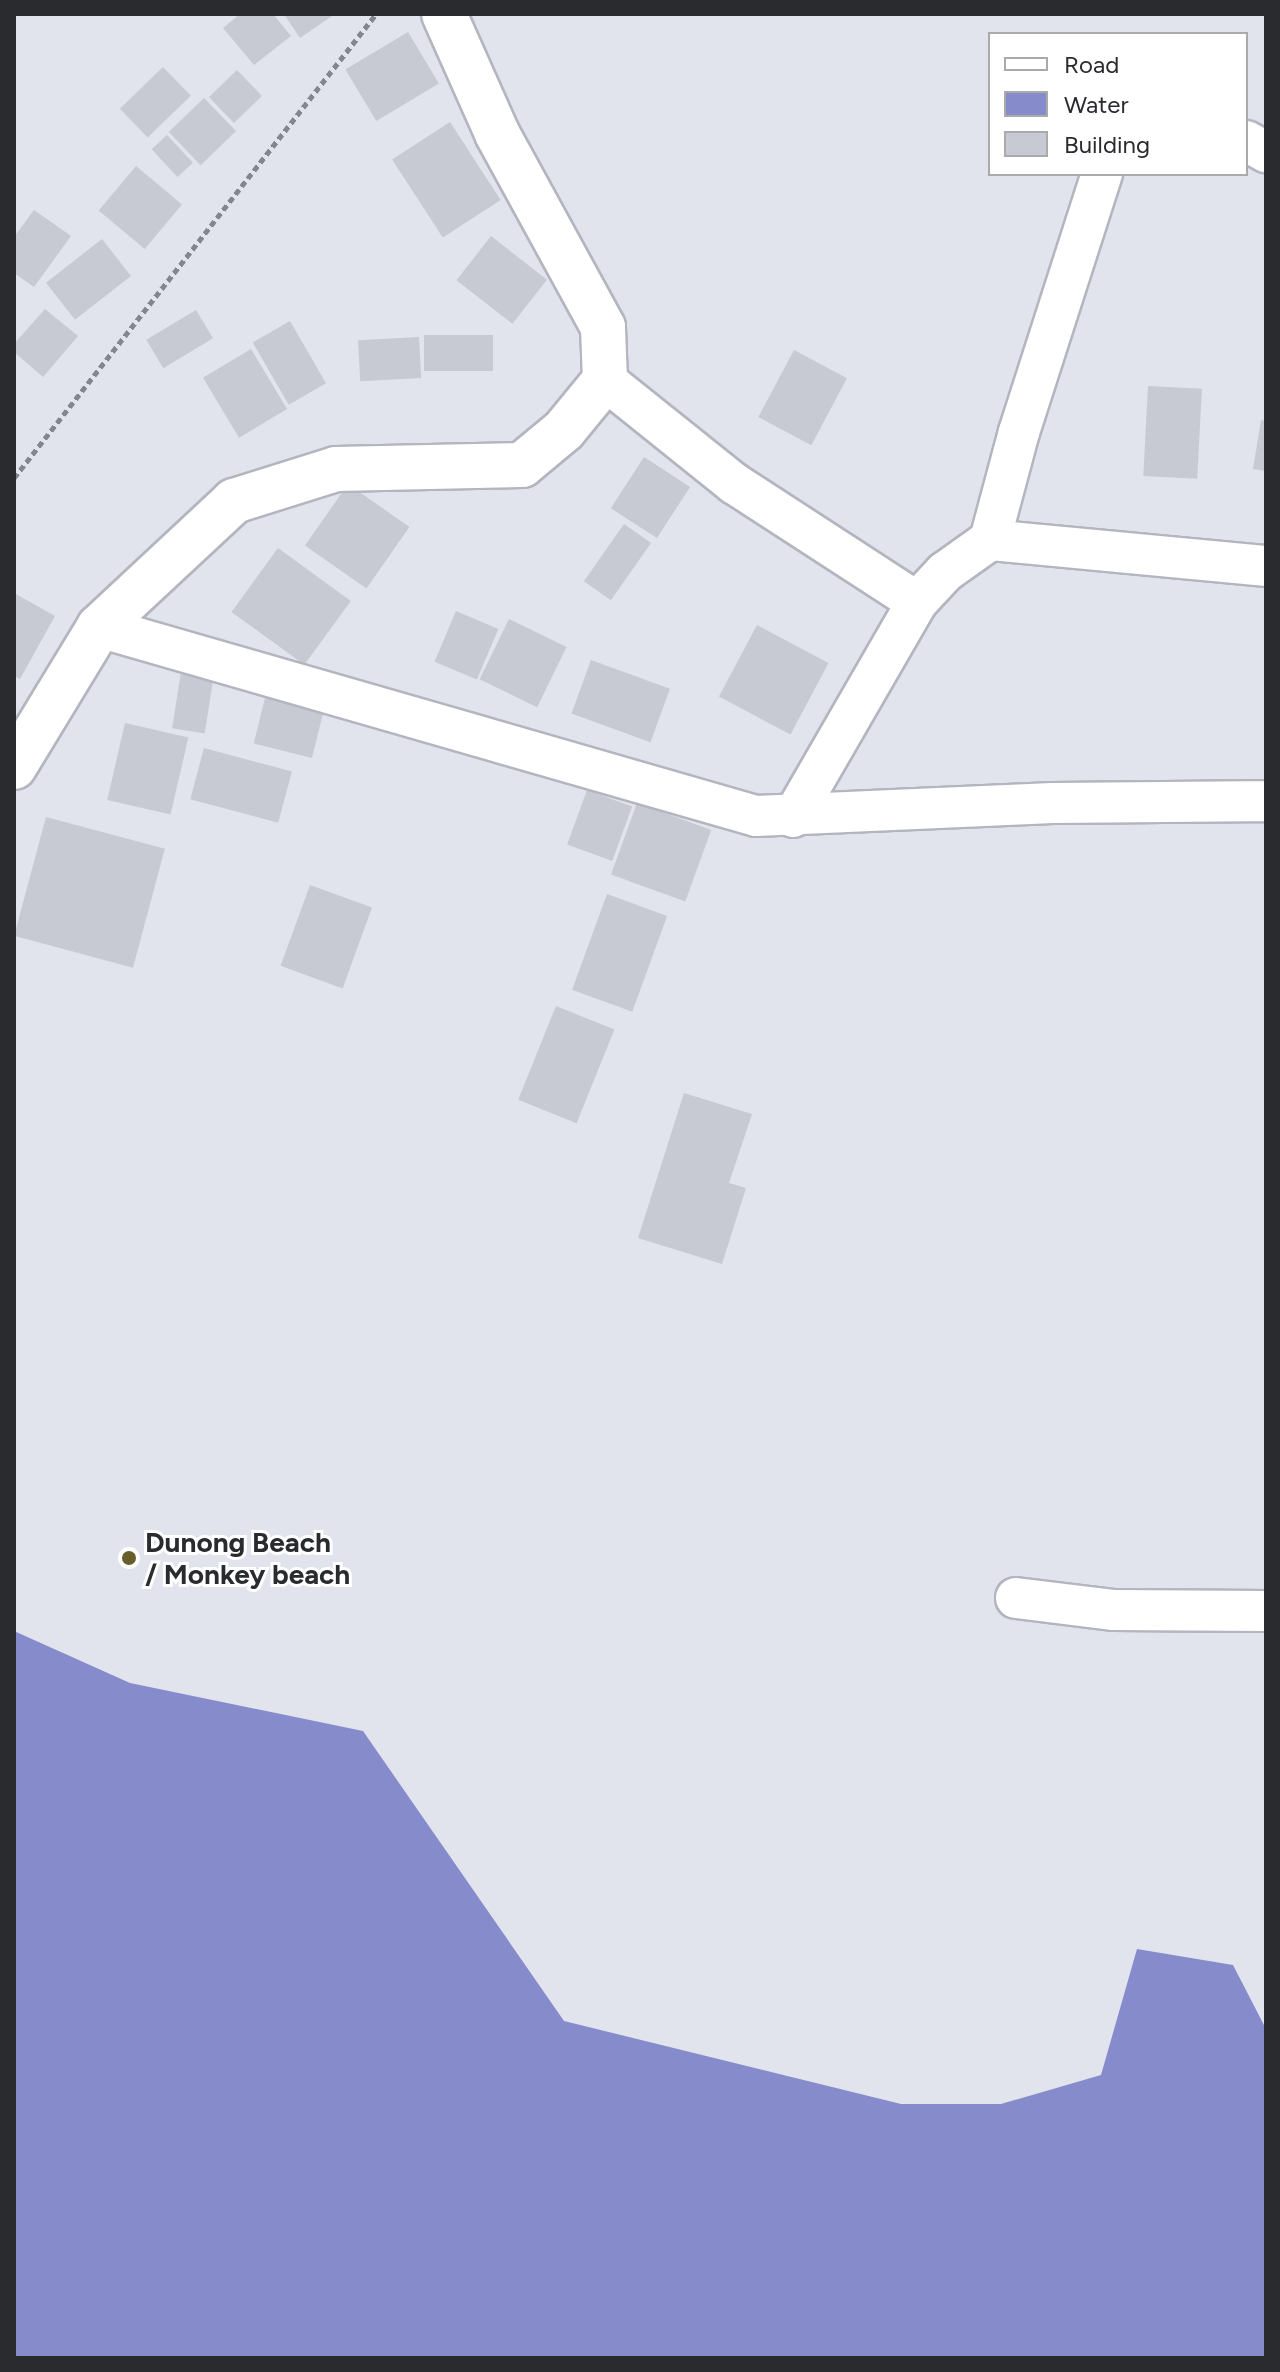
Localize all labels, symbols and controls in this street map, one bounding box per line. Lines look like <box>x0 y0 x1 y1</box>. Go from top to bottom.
legend <box>988 32 1248 176</box>
text: Road <box>1064 50 1119 79</box>
text: Water <box>1064 90 1129 119</box>
text: Building <box>1064 130 1150 159</box>
place label: Dunong Beach / Monkey beach <box>145 1525 350 1591</box>
marker: Dunong Beach / Monkey beach <box>120 1549 138 1567</box>

